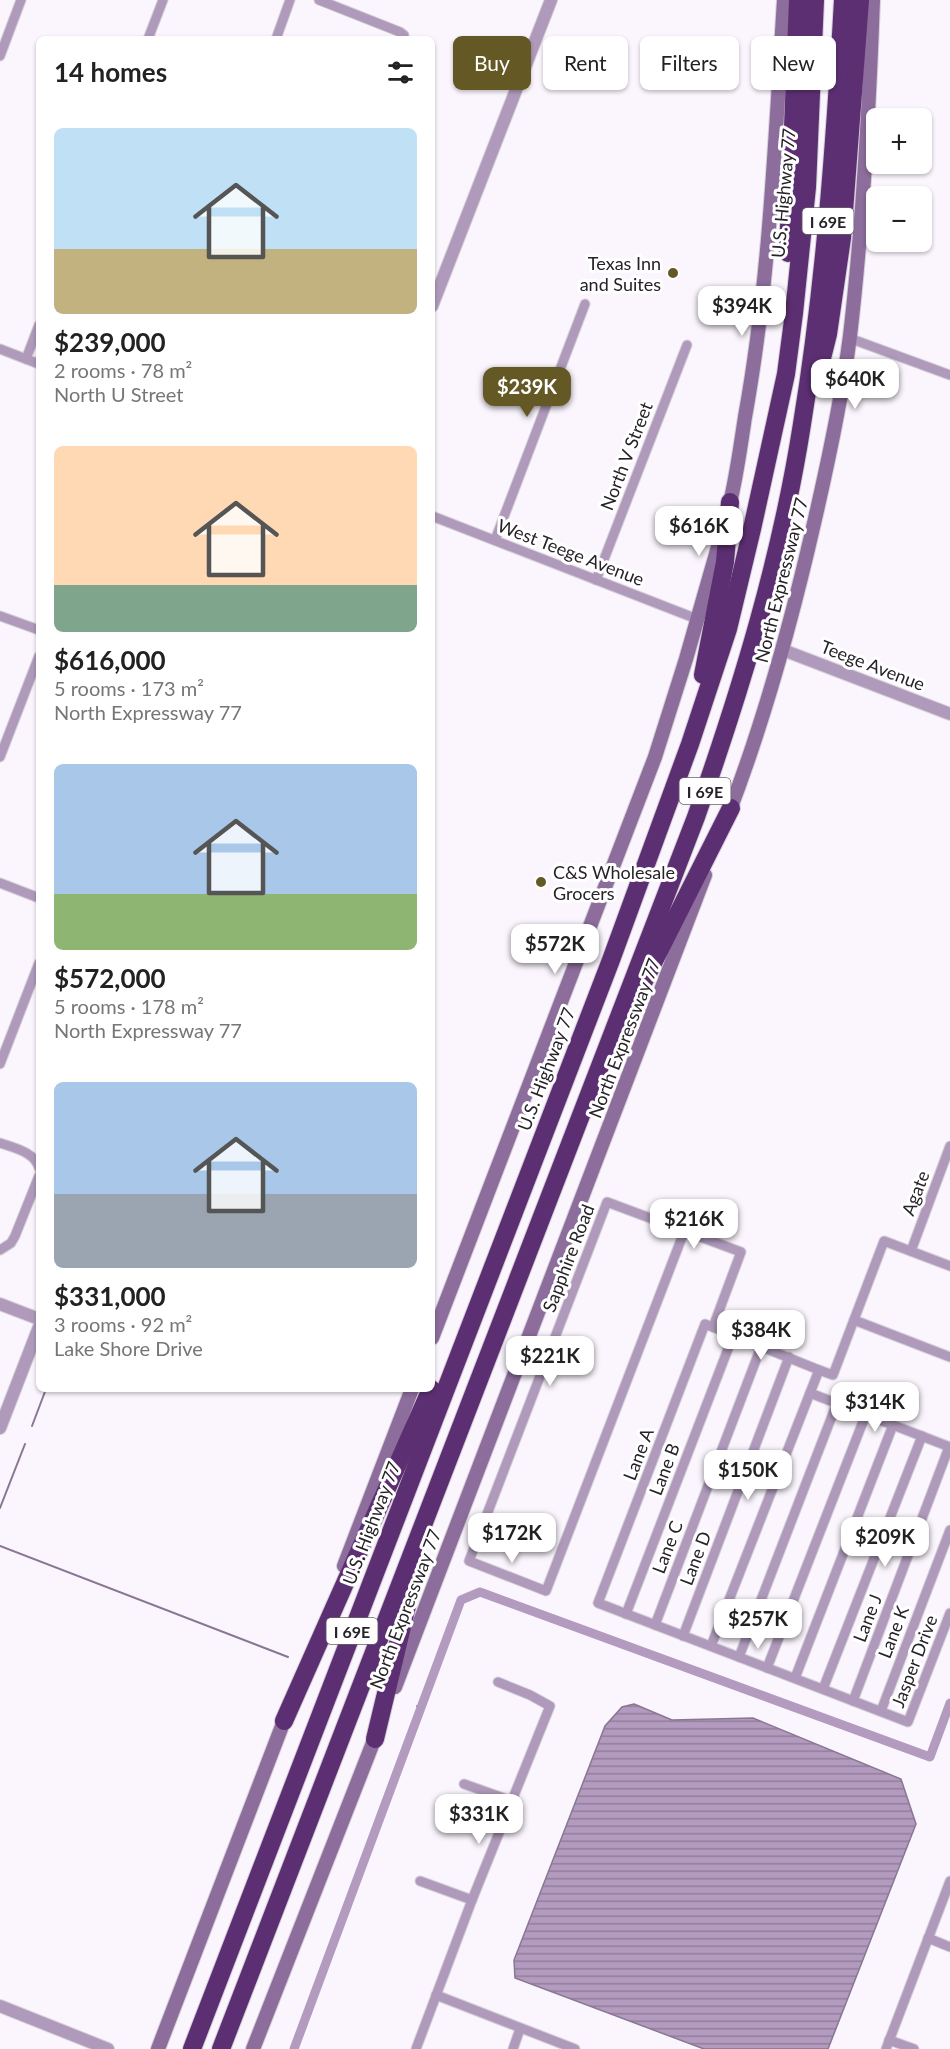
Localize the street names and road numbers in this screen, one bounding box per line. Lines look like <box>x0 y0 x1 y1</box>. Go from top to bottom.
street label: U.S. Highway 77 <box>766 127 800 259</box>
road number: I 69E <box>802 208 854 234</box>
street label: North V Street <box>595 398 657 513</box>
street label: North Expressway 77 <box>750 495 812 665</box>
street label: West Teege Avenue <box>495 514 647 590</box>
street label: Teege Avenue <box>818 635 928 695</box>
road number: I 69E <box>680 778 730 804</box>
street label: North Expressway 77 <box>583 955 665 1121</box>
street label: U.S. Highway 77 <box>512 1004 580 1134</box>
street label: Agate <box>896 1167 934 1219</box>
street label: Sapphire Road <box>537 1201 599 1315</box>
street label: Lane A <box>618 1424 658 1483</box>
street label: Lane B <box>644 1440 684 1498</box>
street label: U.S. Highway 77 <box>337 1458 405 1588</box>
street label: Lane C <box>647 1518 687 1576</box>
street label: North Expressway 77 <box>364 1526 446 1692</box>
street label: Lane D <box>675 1528 715 1588</box>
street label: Lane J <box>848 1591 886 1645</box>
street label: Lane K <box>873 1603 913 1661</box>
street label: Jasper Drive <box>886 1612 942 1710</box>
road number: I 69E <box>326 1618 378 1644</box>

